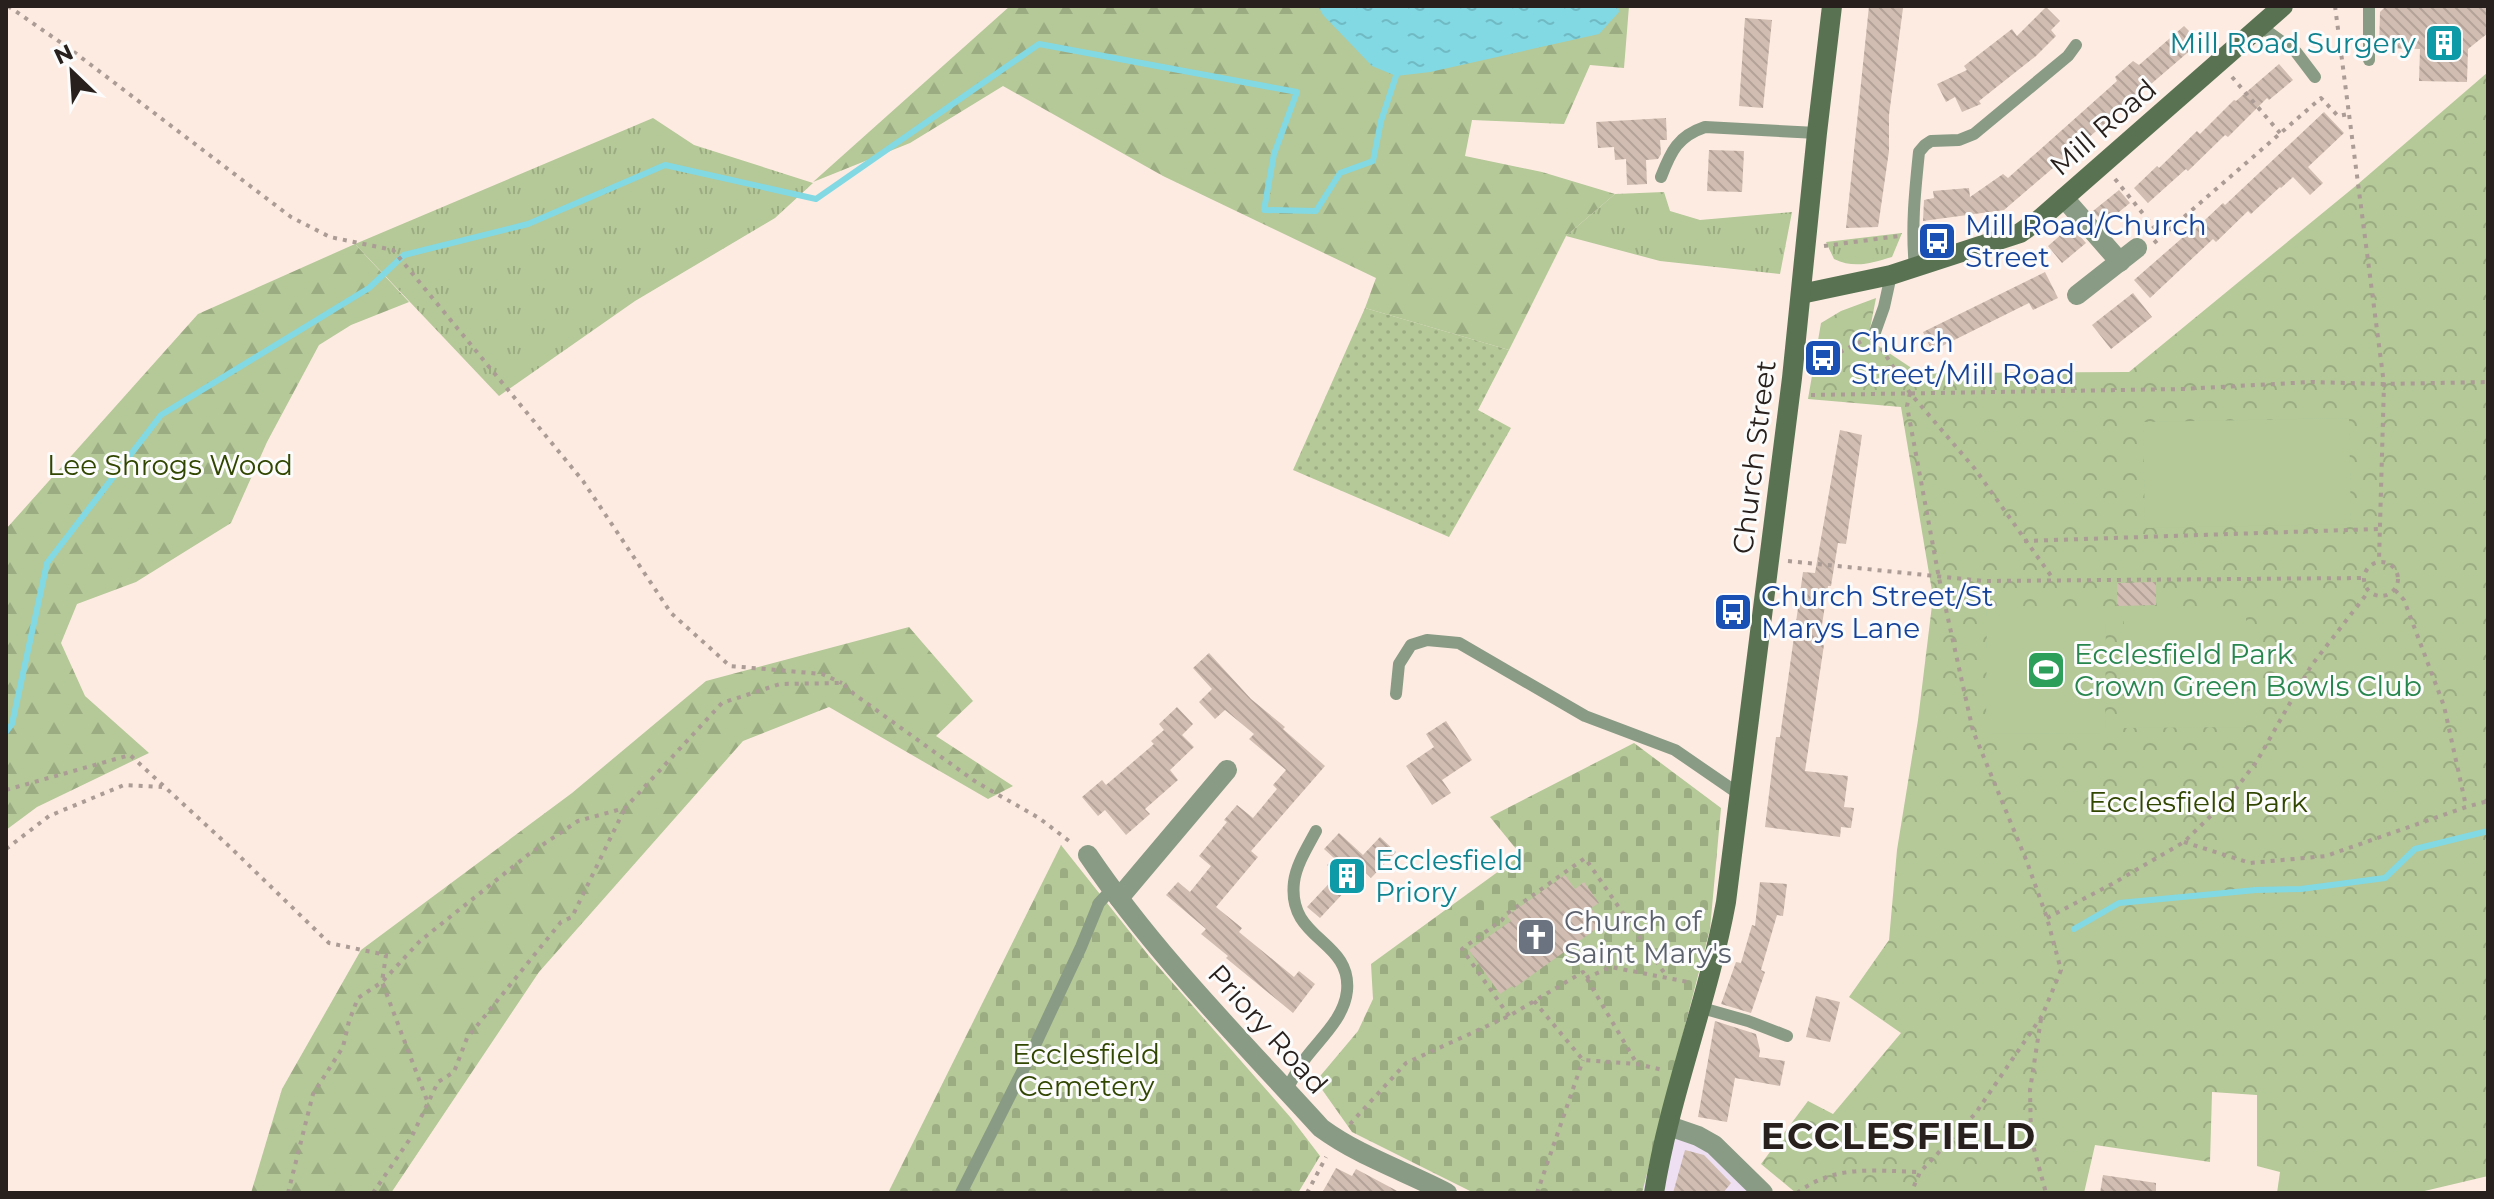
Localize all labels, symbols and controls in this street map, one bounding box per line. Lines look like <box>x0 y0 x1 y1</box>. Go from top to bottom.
building icon: Mill Road Surgery <box>2423 22 2465 64</box>
place label: Mill Road Surgery <box>2170 26 2417 60</box>
north arrow <box>32 32 112 112</box>
text: N <box>50 38 78 70</box>
street label: Mill Road <box>2043 72 2163 182</box>
place label: Mill Road/Church Street <box>1965 208 2207 274</box>
bus stop icon: Mill Road/Church Street <box>1916 220 1958 262</box>
place label: Church Street/Mill Road <box>1851 325 2075 391</box>
bus stop icon: Church Street/Mill Road <box>1802 337 1844 379</box>
street label: Church Street <box>1725 358 1783 556</box>
park label: Lee Shrogs Wood <box>47 448 293 482</box>
place label: Church Street/St Marys Lane <box>1761 579 1993 645</box>
bus stop icon: Church Street/St Marys Lane <box>1712 591 1754 633</box>
place label: Ecclesfield Park Crown Green Bowls Club <box>2074 637 2422 703</box>
sports icon: Ecclesfield Park Crown Green Bowls Club <box>2025 649 2067 691</box>
park label: Ecclesfield Park <box>2088 785 2308 819</box>
place label: Ecclesfield Priory <box>1375 843 1523 909</box>
building icon: Ecclesfield Priory <box>1326 855 1368 897</box>
place label: Church of Saint Mary's <box>1564 904 1732 970</box>
church icon: Church of Saint Mary's <box>1515 916 1557 958</box>
street label: Priory Road <box>1201 957 1335 1101</box>
park label: Ecclesfield Cemetery <box>1012 1037 1160 1103</box>
district label: ECCLESFIELD <box>1761 1114 2037 1158</box>

